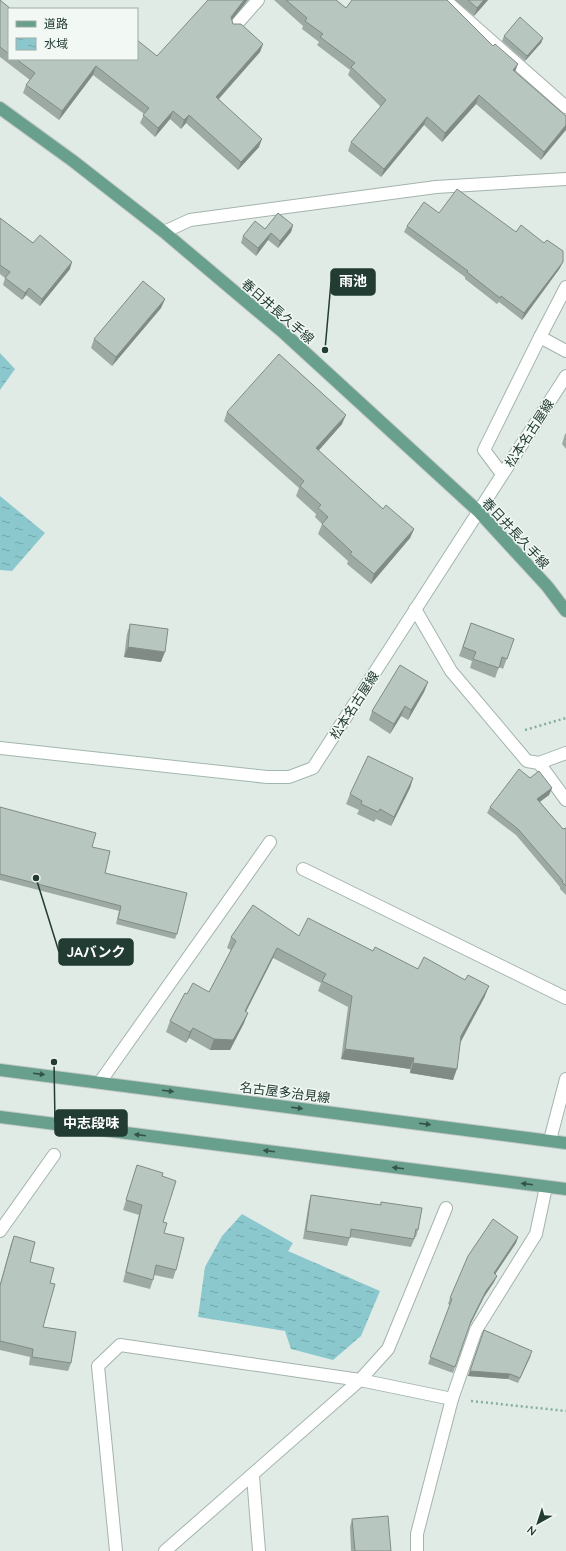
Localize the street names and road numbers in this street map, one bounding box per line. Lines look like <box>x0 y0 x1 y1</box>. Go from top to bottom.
street label: 春日井長久手線 <box>238 275 318 347</box>
street label: 松本名古屋線 <box>501 396 557 470</box>
street label: 春日井長久手線 <box>479 494 553 572</box>
street label: 松本名古屋線 <box>326 668 382 742</box>
street label: 名古屋多治見線 <box>239 1079 331 1105</box>

